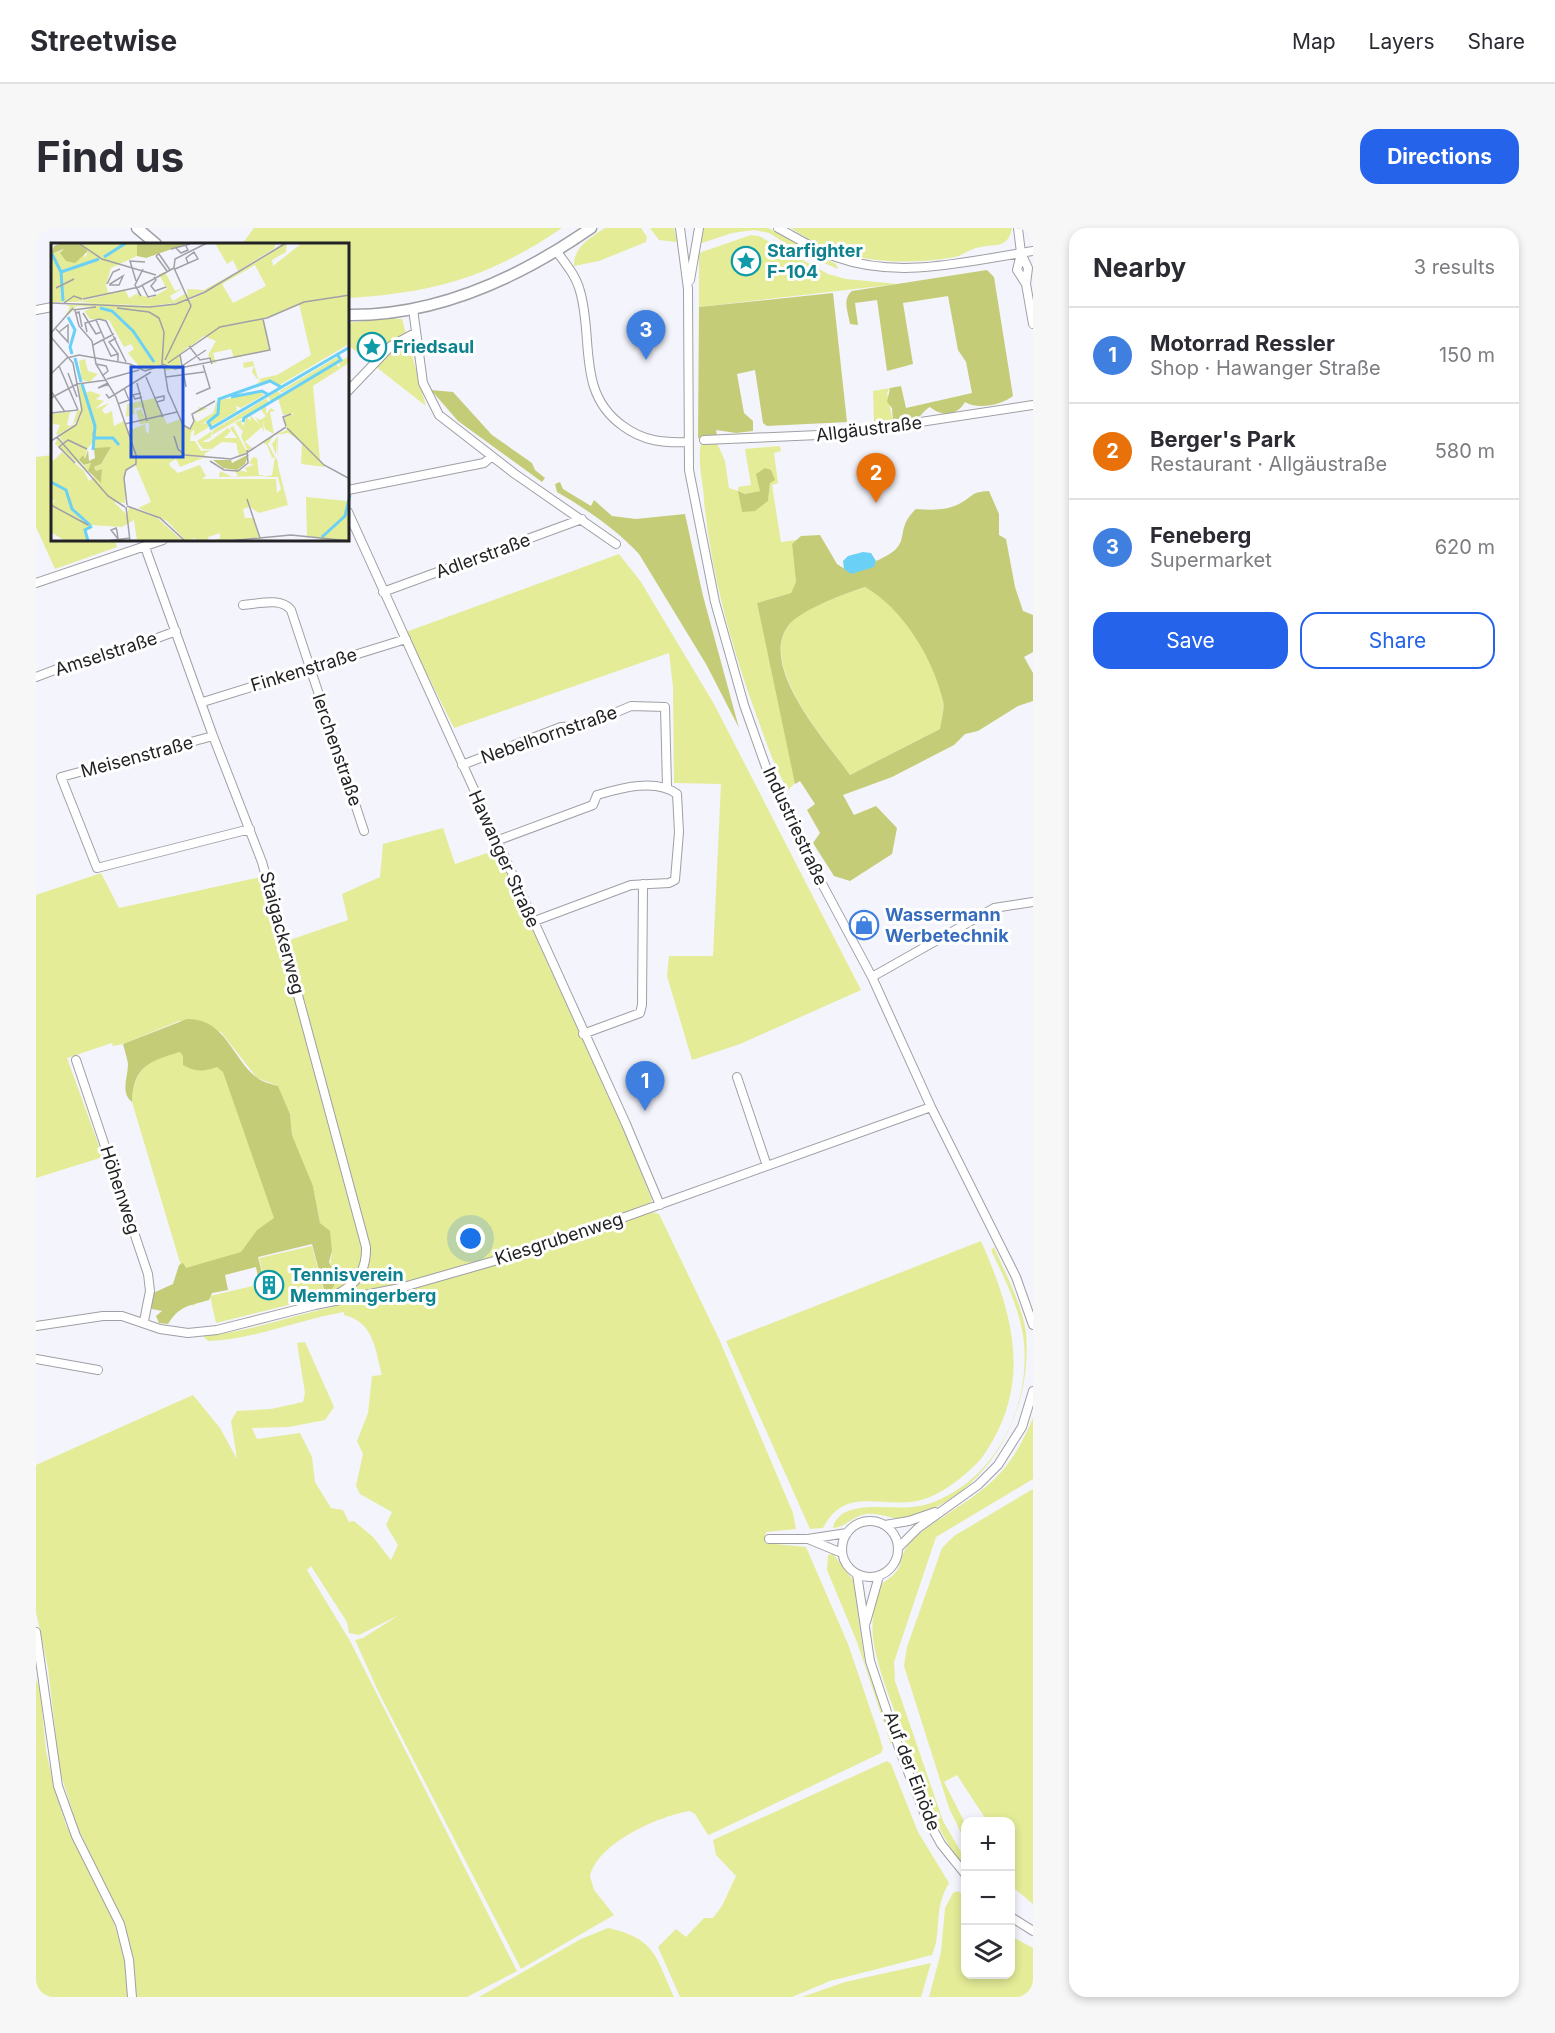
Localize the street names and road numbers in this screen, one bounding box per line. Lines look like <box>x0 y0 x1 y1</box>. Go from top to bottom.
street label: Allgäustraße <box>815 412 923 445</box>
street label: Adlerstraße <box>433 529 533 582</box>
street label: Amselstraße <box>52 627 160 680</box>
street label: Finkenstraße <box>248 643 360 696</box>
street label: lerchenstraße <box>308 691 366 809</box>
street label: Nebelhornstraße <box>478 701 620 768</box>
street label: Meisenstraße <box>78 731 195 782</box>
street label: Industriestraße <box>759 763 832 888</box>
street label: Hawanger Straße <box>465 787 544 931</box>
street label: Staigackerweg <box>256 869 309 997</box>
street label: Höhenweg <box>96 1143 145 1237</box>
street label: Kiesgrubenweg <box>492 1208 625 1269</box>
street label: Auf der Einöde <box>880 1708 945 1834</box>

